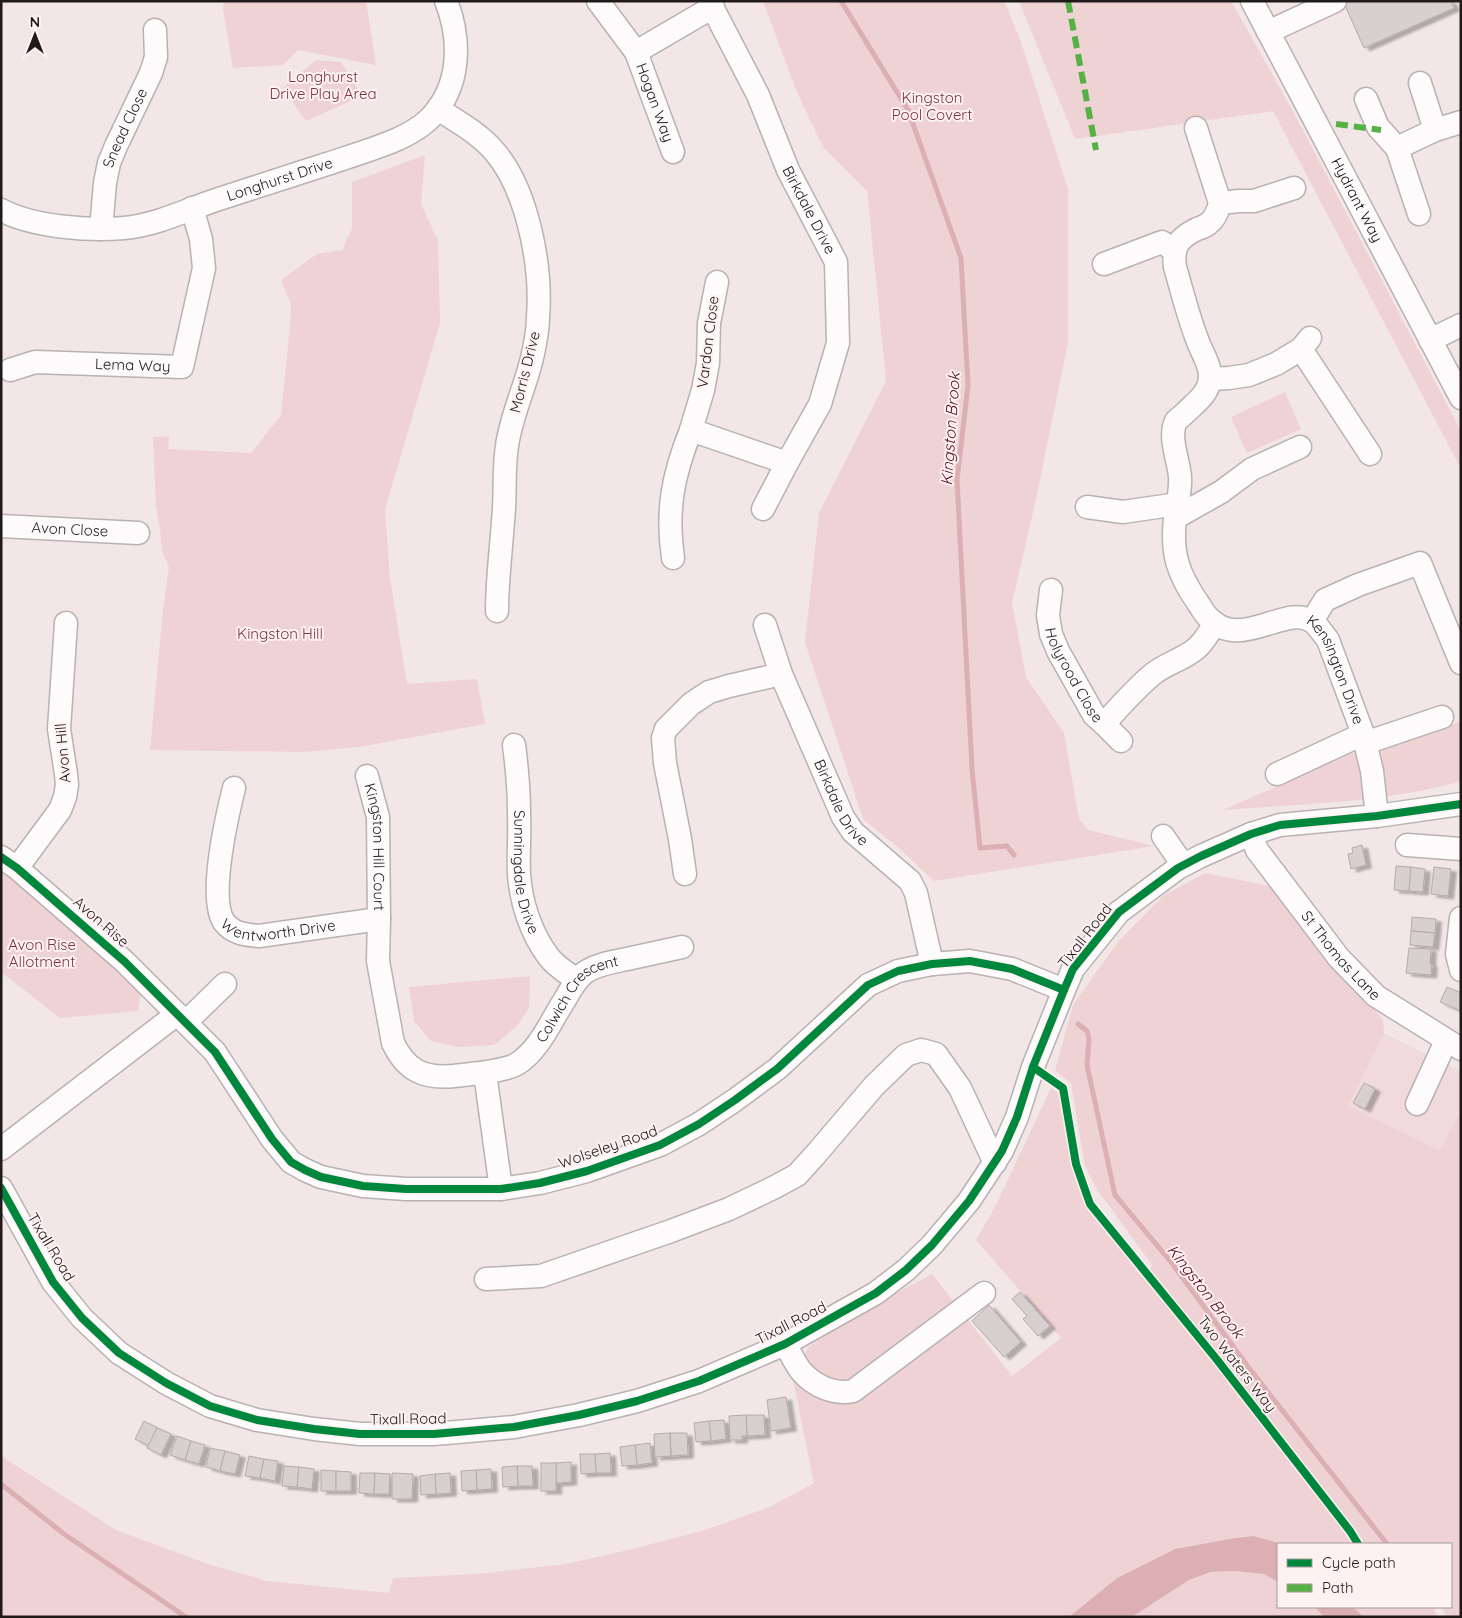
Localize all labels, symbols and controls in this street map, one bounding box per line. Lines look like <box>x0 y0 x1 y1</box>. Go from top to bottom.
north arrow <box>10 10 60 60</box>
text: N <box>30 13 40 31</box>
street label: Hogan Way <box>632 60 679 145</box>
park label: Longhurst Drive Play Area <box>269 67 377 103</box>
street label: Snead Close <box>98 85 151 169</box>
park label: Kingston Pool Covert <box>892 88 972 124</box>
street label: Longhurst Drive <box>224 153 335 205</box>
street label: Hydrant Way <box>1327 154 1387 245</box>
street label: Birkdale Drive <box>779 163 840 257</box>
street label: Vardon Close <box>692 295 723 389</box>
street label: Morris Drive <box>505 329 544 415</box>
street label: Lema Way <box>95 354 171 376</box>
water label: Kingston Brook <box>936 370 964 486</box>
street label: Avon Close <box>31 518 109 540</box>
street label: Kensington Drive <box>1303 611 1368 727</box>
park label: Kingston Hill <box>237 624 323 643</box>
street label: Holyrood Close <box>1041 626 1107 727</box>
street label: Avon Hill <box>50 722 75 784</box>
street label: Birkdale Drive <box>810 756 872 850</box>
street label: Kingston Hill Court <box>360 781 389 911</box>
street label: Sunningdale Drive <box>510 810 544 937</box>
street label: Avon Rise <box>70 892 133 951</box>
street label: Tixall Road <box>1053 900 1116 972</box>
street label: St Thomas Lane <box>1297 907 1385 1004</box>
street label: Wentworth Drive <box>217 914 337 945</box>
park label: Avon Rise Allotment <box>8 935 76 971</box>
street label: Colwich Crescent <box>531 951 620 1046</box>
street label: Wolseley Road <box>556 1121 660 1172</box>
street label: Tixall Road <box>23 1209 79 1285</box>
water label: Kingston Brook <box>1163 1240 1250 1343</box>
street label: Tixall Road <box>752 1297 829 1348</box>
street label: Two Waters Way <box>1194 1312 1281 1416</box>
street label: Tixall Road <box>369 1408 447 1429</box>
legend <box>1277 1543 1452 1608</box>
text: Cycle path <box>1322 1553 1396 1572</box>
text: Path <box>1322 1578 1354 1597</box>

